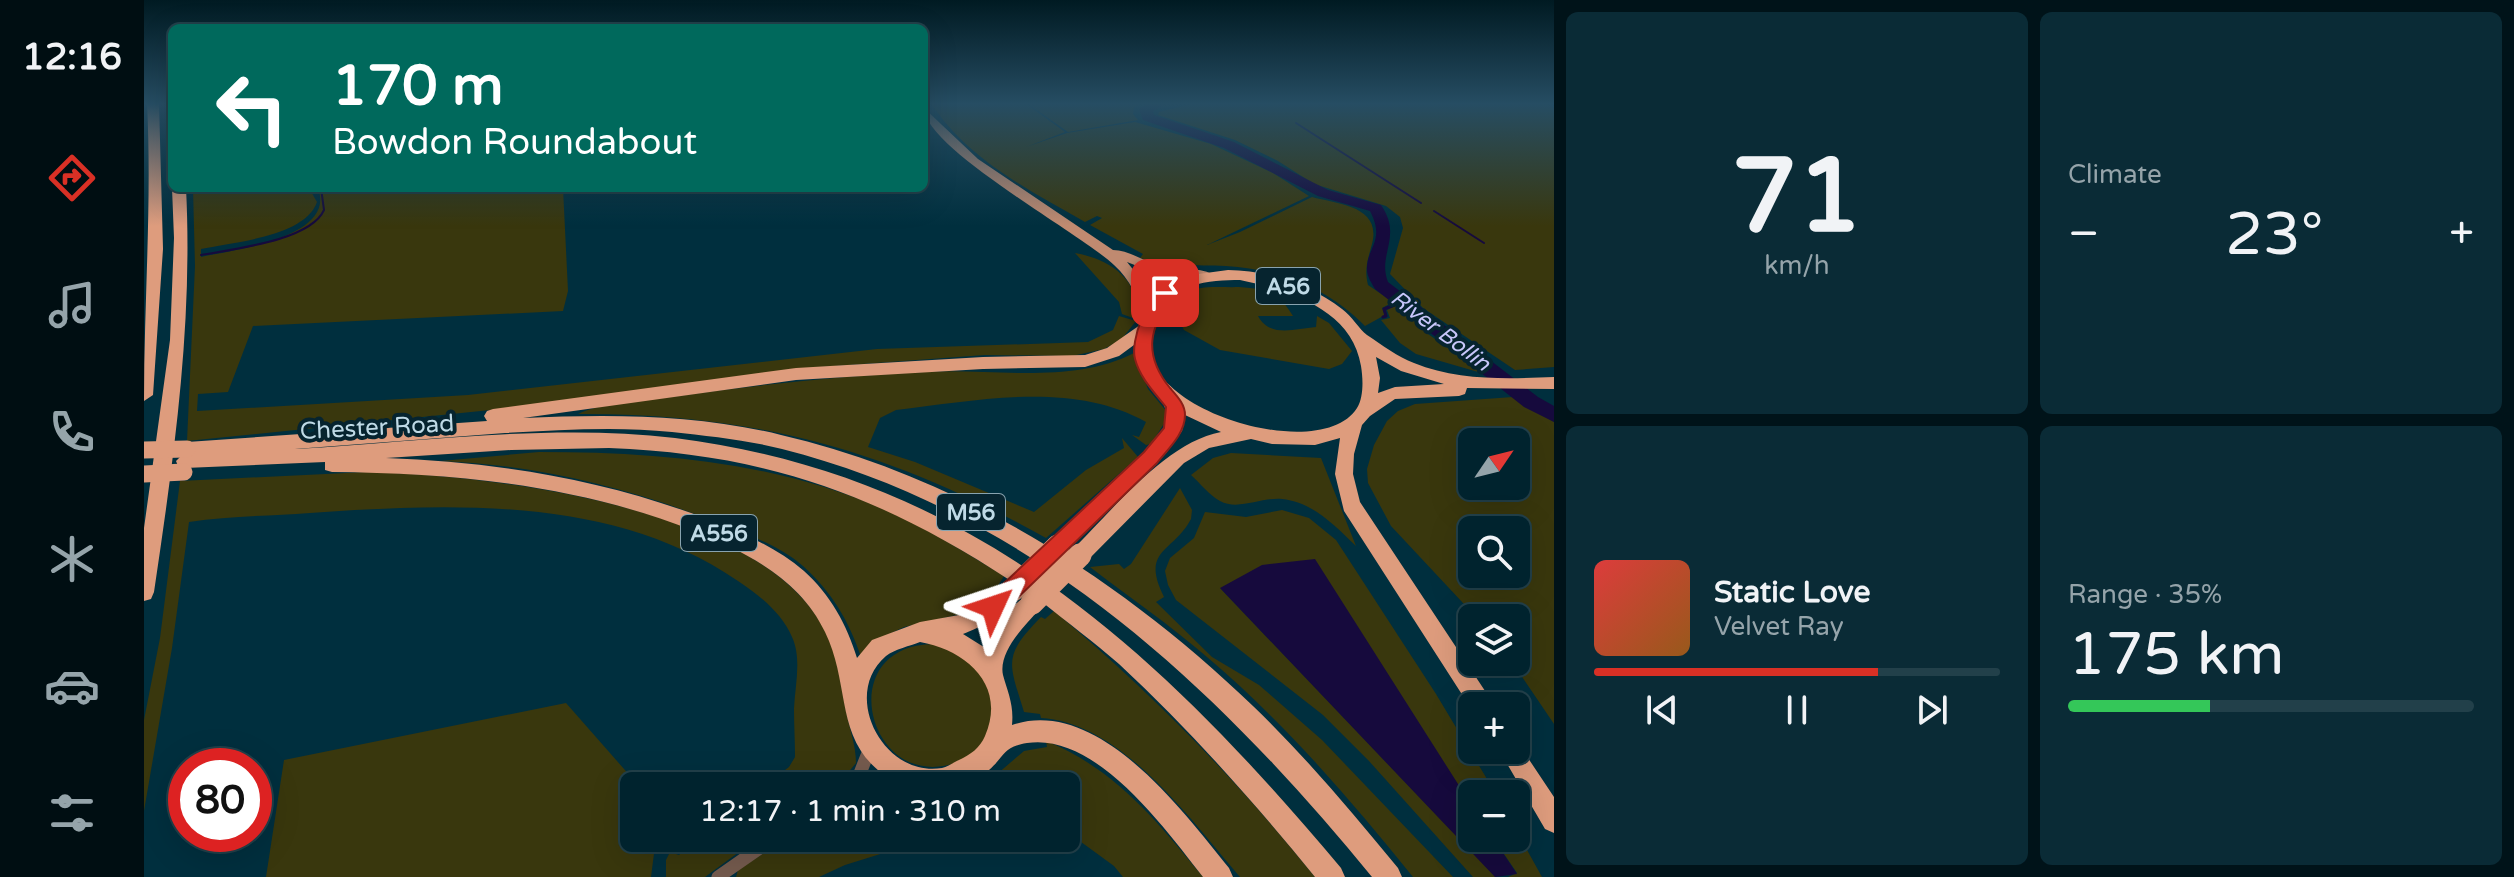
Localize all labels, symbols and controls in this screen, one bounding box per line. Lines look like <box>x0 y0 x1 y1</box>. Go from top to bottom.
text: 12:16 <box>22 36 122 79</box>
text: 170 m <box>332 53 503 120</box>
icon: left <box>200 56 304 160</box>
text: Bowdon Roundabout <box>332 121 697 164</box>
text: 71 <box>1732 135 1862 260</box>
icon: directions <box>44 150 100 206</box>
text: Climate <box>2068 159 2162 190</box>
text: 23° <box>2225 199 2323 271</box>
text: − <box>2068 208 2099 261</box>
text: + <box>2449 208 2474 261</box>
text: km/h <box>1764 250 1830 281</box>
pin <box>1131 259 1199 327</box>
road number: A56 <box>1256 268 1320 304</box>
icon: arrive <box>1143 271 1187 315</box>
icon: music <box>44 277 100 333</box>
water label: River Bollin <box>1386 285 1496 377</box>
icon: phone <box>44 404 100 460</box>
street label: Chester Road <box>299 409 455 446</box>
north arrow <box>1458 428 1530 500</box>
map controls <box>1458 428 1530 852</box>
road number: M56 <box>937 494 1005 530</box>
road number: A556 <box>681 515 757 551</box>
button: search <box>1458 516 1530 588</box>
icon: climate <box>44 531 100 587</box>
position arrow <box>951 565 1035 649</box>
text: Static Love <box>1714 574 1870 611</box>
text: Range · 35% <box>2068 579 2222 610</box>
button: layers <box>1458 604 1530 676</box>
text: Velvet Ray <box>1714 611 1844 642</box>
text: 175 km <box>2068 619 2284 691</box>
icon: car <box>44 658 100 714</box>
icon: previous <box>1640 688 1684 732</box>
icon: pause <box>1775 688 1819 732</box>
icon: next <box>1910 688 1954 732</box>
button: + <box>1458 692 1530 764</box>
speed limit sign: 80 <box>168 748 272 852</box>
button: − <box>1458 780 1530 852</box>
icon: filters <box>44 785 100 841</box>
text: 12:17 · 1 min · 310 m <box>699 793 1001 830</box>

